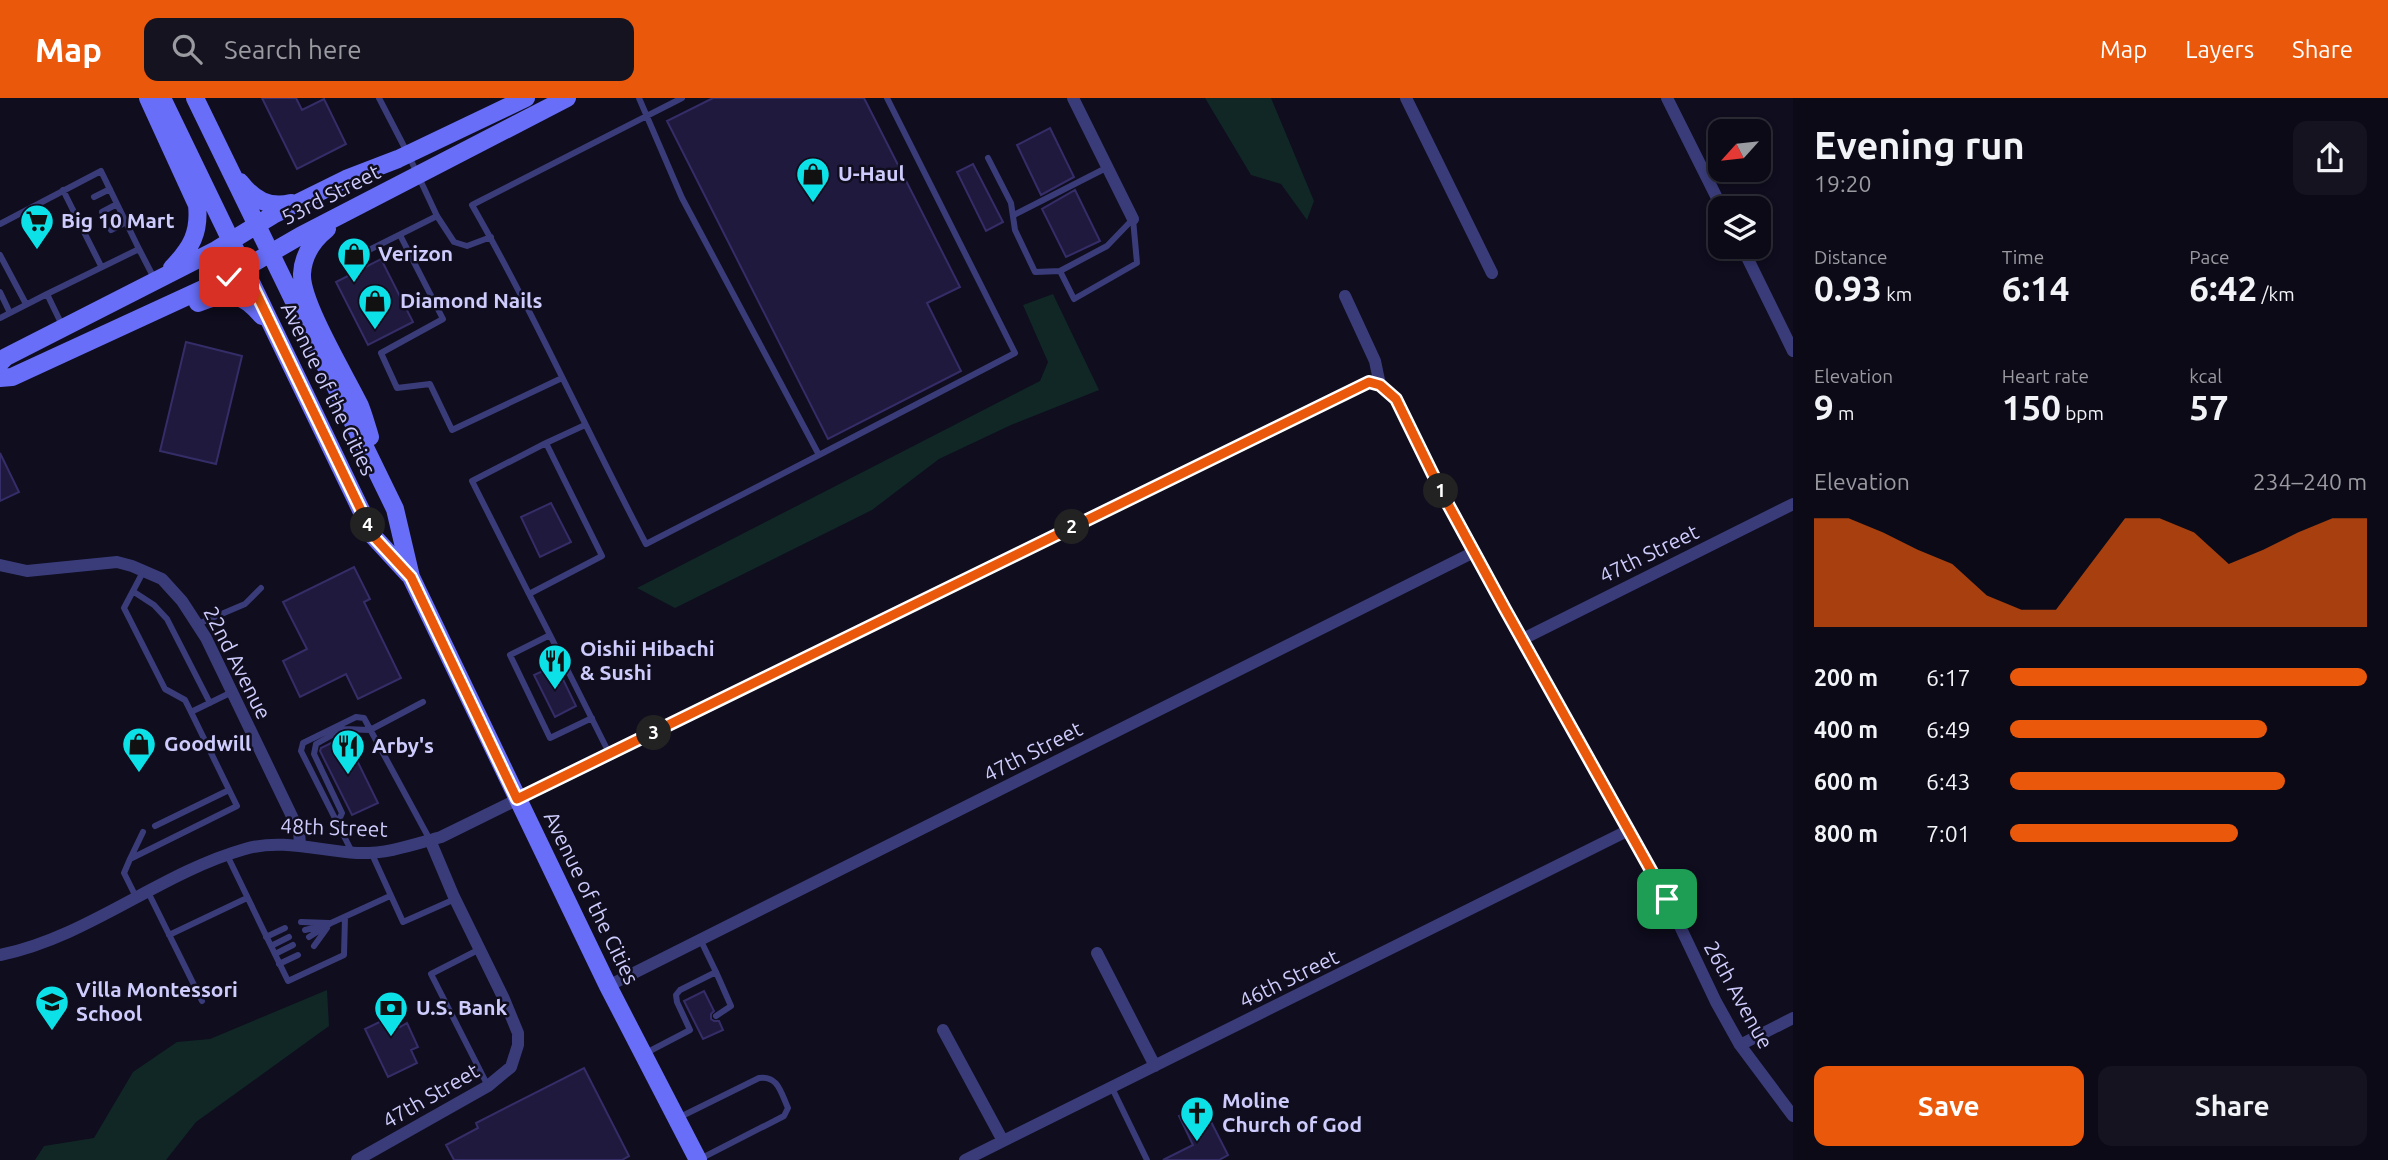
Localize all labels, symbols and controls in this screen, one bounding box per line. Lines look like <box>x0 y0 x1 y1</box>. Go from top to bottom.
search box <box>144 18 634 81</box>
icon: search <box>168 30 206 68</box>
text: Map <box>35 31 102 68</box>
text: Search here <box>224 35 362 64</box>
text: Map <box>2100 36 2147 63</box>
text: Layers <box>2185 36 2254 63</box>
text: Share <box>2292 36 2353 63</box>
north arrow <box>1708 119 1771 182</box>
map controls <box>1708 119 1771 259</box>
button: share <box>2293 121 2367 195</box>
text: Evening run <box>1814 124 2025 166</box>
shop icon: U-Haul <box>794 155 832 204</box>
street label: 53rd Street <box>277 159 384 229</box>
place label: U-Haul <box>838 161 905 185</box>
text: 19:20 <box>1814 171 1872 196</box>
button: layers <box>1708 196 1771 259</box>
supermarket icon: Big 10 Mart <box>18 202 56 251</box>
place label: Big 10 Mart <box>61 208 175 232</box>
shop icon: Verizon <box>335 235 373 284</box>
place label: Verizon <box>378 241 453 265</box>
text: Distance <box>1814 246 1888 268</box>
text: Time <box>2002 246 2044 268</box>
text: Pace <box>2189 246 2230 268</box>
pin <box>199 247 259 307</box>
icon: check <box>210 258 248 296</box>
text: 0.93 <box>1814 268 1882 308</box>
text: 6:14 <box>2002 268 2070 308</box>
text: 6:42 <box>2189 268 2257 308</box>
shop icon: Diamond Nails <box>356 282 394 331</box>
text: km <box>1882 283 1912 305</box>
text: /km <box>2257 283 2295 305</box>
place label: Diamond Nails <box>400 288 542 312</box>
street label: Avenue of the Cities <box>277 298 381 479</box>
text: Elevation <box>1814 365 1893 387</box>
text: Heart rate <box>2002 365 2089 387</box>
text: kcal <box>2189 365 2222 387</box>
text: 9 <box>1814 387 1834 427</box>
text: 150 <box>2002 387 2061 427</box>
text: 57 <box>2189 387 2229 427</box>
text: m <box>1834 402 1855 424</box>
text: bpm <box>2061 402 2104 424</box>
text: Elevation <box>1814 469 1910 494</box>
text: 234–240 m <box>2253 469 2367 494</box>
pin: 1 <box>1424 474 1458 508</box>
text: 1 <box>1435 479 1446 501</box>
pin: 4 <box>350 508 386 542</box>
pin: 2 <box>1054 510 1090 544</box>
text: 4 <box>362 513 373 535</box>
text: 2 <box>1066 515 1077 537</box>
street label: 47th Street <box>1595 519 1702 587</box>
street label: 22nd Avenue <box>199 602 277 723</box>
place label: Oishii Hibachi & Sushi <box>580 636 715 684</box>
restaurant icon: Oishii Hibachi & Sushi <box>536 642 574 691</box>
text: 200 m <box>1814 665 1878 690</box>
text: 6:17 <box>1926 665 1971 690</box>
pin: 3 <box>636 716 672 750</box>
street label: 47th Street <box>979 716 1086 786</box>
text: 400 m <box>1814 717 1878 742</box>
text: 6:49 <box>1926 717 1971 742</box>
text: 3 <box>648 721 659 743</box>
shop icon: Goodwill <box>120 725 158 774</box>
restaurant icon: Arby's <box>329 727 367 776</box>
place label: Goodwill <box>164 731 251 755</box>
place label: Arby's <box>372 733 434 757</box>
text: 600 m <box>1814 769 1878 794</box>
text: 6:43 <box>1926 769 1971 794</box>
street label: Avenue of the Cities <box>540 807 644 988</box>
street label: 48th Street <box>280 813 388 841</box>
text: 800 m <box>1814 821 1878 846</box>
text: 7:01 <box>1926 821 1971 846</box>
pin <box>1637 869 1697 929</box>
icon: arrive <box>1648 880 1686 918</box>
street label: 26th Avenue <box>1699 936 1778 1053</box>
street label: 46th Street <box>1235 944 1342 1012</box>
place label: Villa Montessori School <box>76 977 238 1025</box>
school or university icon: Villa Montessori School <box>33 983 71 1032</box>
bank icon: U.S. Bank <box>372 989 410 1038</box>
place label: U.S. Bank <box>416 995 508 1019</box>
street label: 47th Street <box>378 1058 483 1132</box>
button: Save <box>1814 1066 2084 1146</box>
button: Share <box>2098 1066 2367 1146</box>
place label: Moline Church of God <box>1222 1088 1362 1136</box>
church icon: Moline Church of God <box>1178 1094 1216 1143</box>

